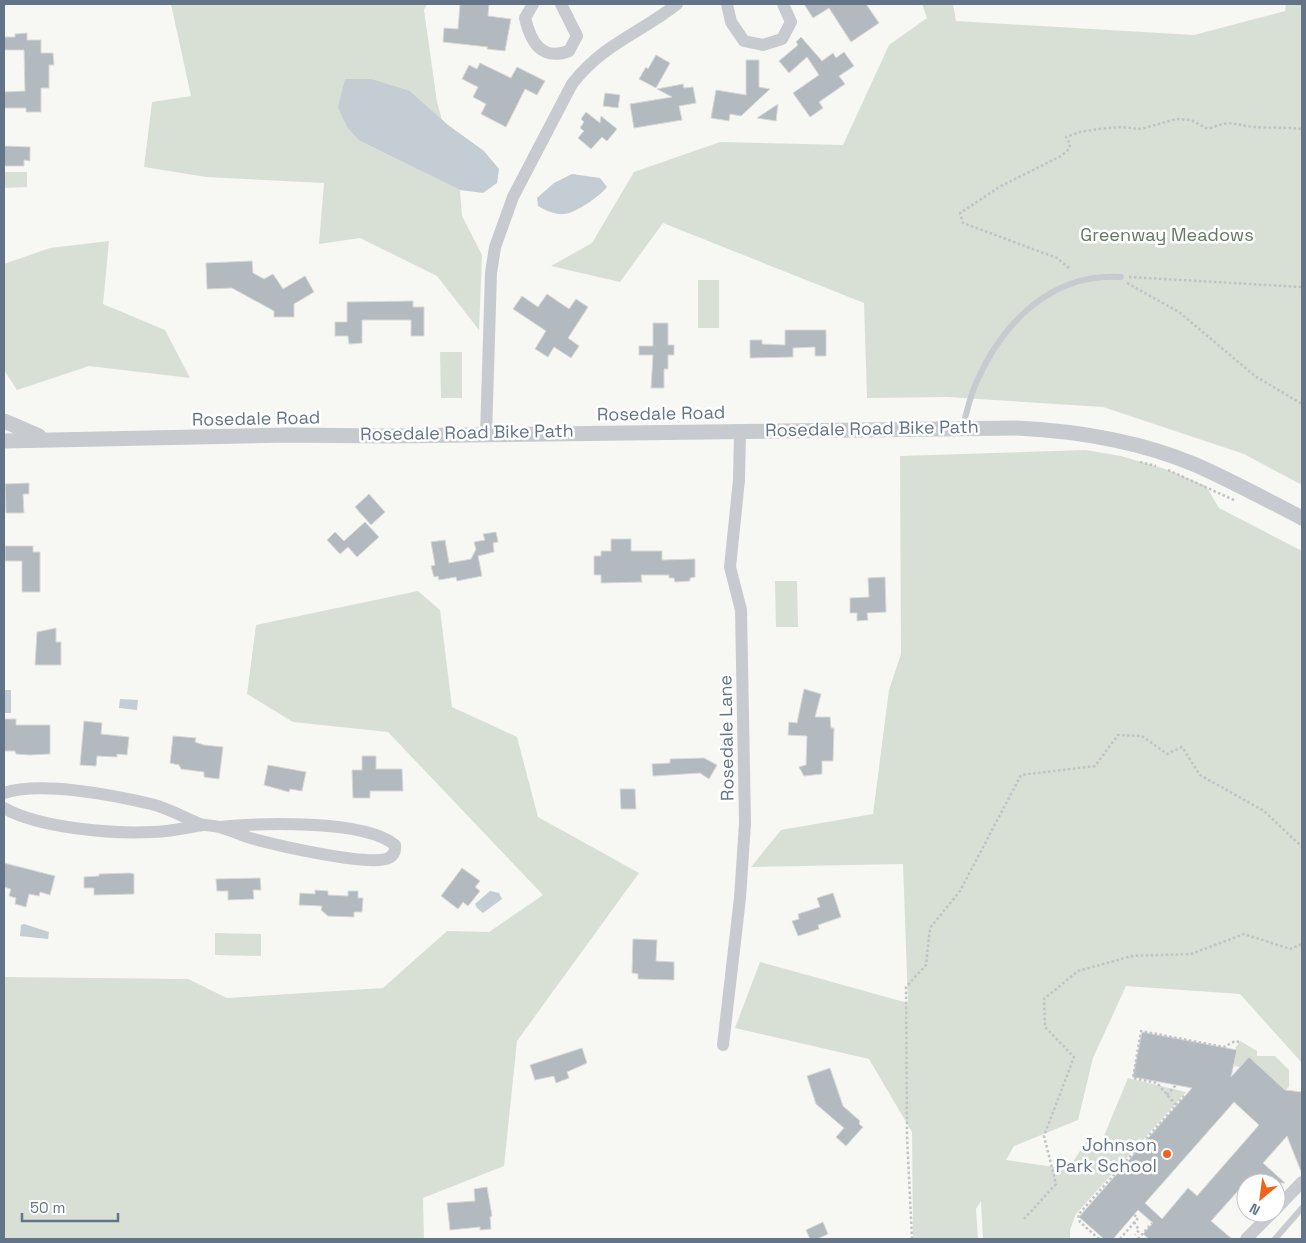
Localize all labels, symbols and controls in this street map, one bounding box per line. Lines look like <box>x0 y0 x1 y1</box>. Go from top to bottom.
park label: Greenway Meadows <box>1080 223 1254 246</box>
street label: Rosedale Road <box>597 400 725 426</box>
street label: Rosedale Road <box>192 405 320 431</box>
street label: Rosedale Road Bike Path <box>765 415 979 441</box>
street label: Rosedale Road Bike Path <box>360 419 574 445</box>
street label: Rosedale Lane <box>713 675 739 801</box>
place label: Johnson Park School <box>1055 1133 1157 1177</box>
marker: Johnson Park School <box>1161 1148 1173 1160</box>
north arrow <box>1236 1173 1286 1223</box>
scale bar <box>22 1190 119 1222</box>
text: 50 m <box>30 1198 65 1217</box>
text: N <box>1246 1199 1263 1220</box>

